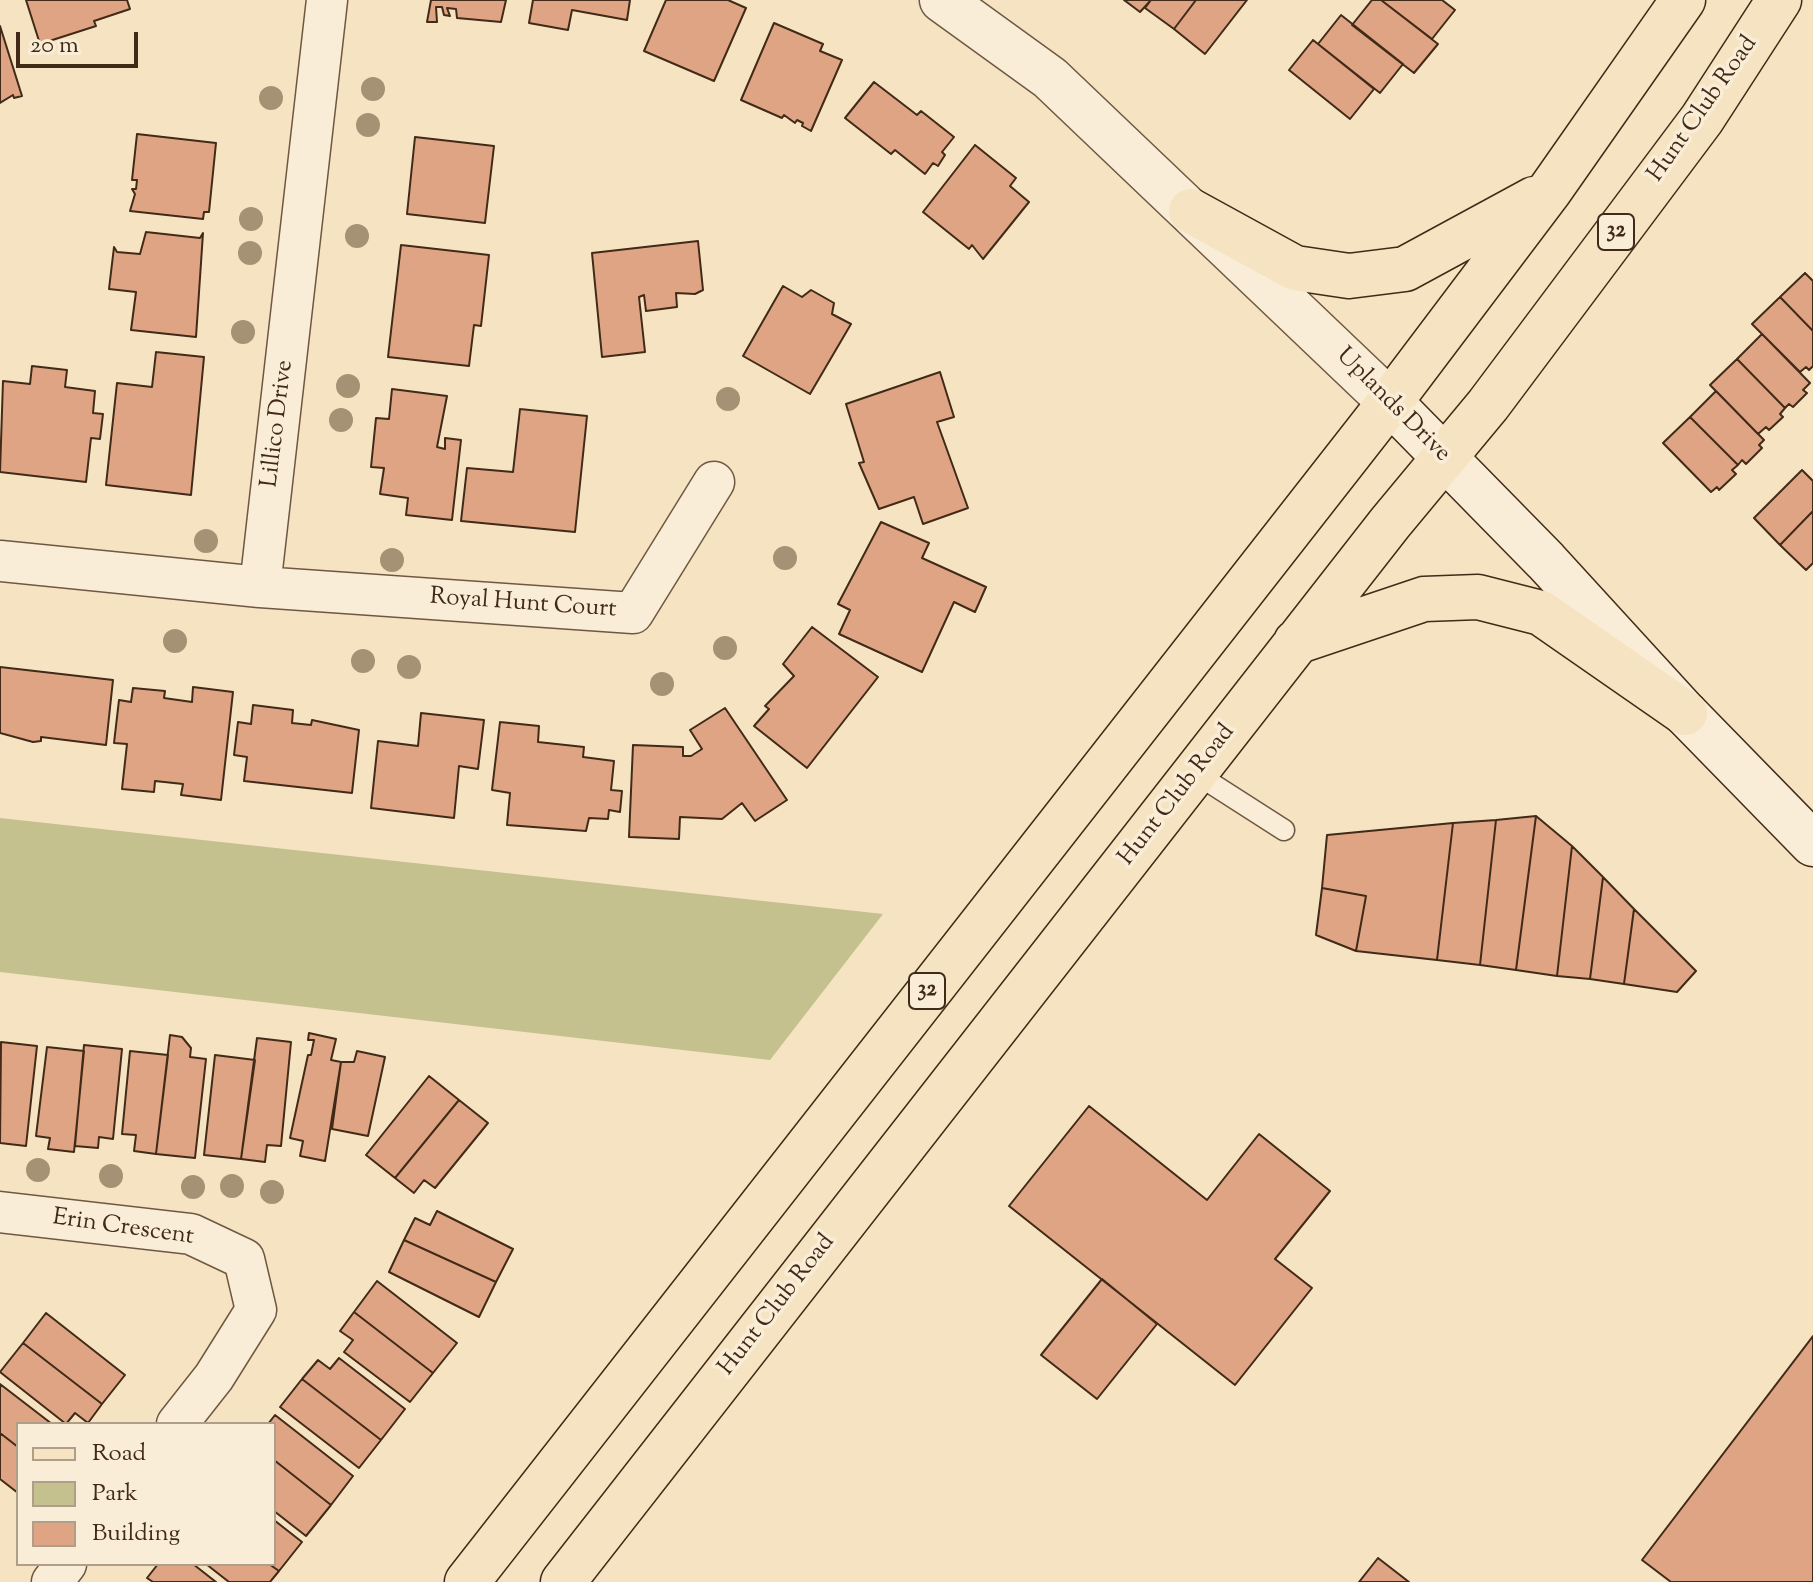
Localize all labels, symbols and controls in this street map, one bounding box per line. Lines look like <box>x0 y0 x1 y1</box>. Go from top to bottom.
scale bar <box>20 16 142 66</box>
text: 20 m <box>30 29 79 63</box>
street label: Hunt Club Road <box>1643 31 1765 189</box>
road number: 32 <box>1598 214 1634 250</box>
street label: Uplands Drive <box>1329 343 1455 469</box>
street label: Lillico Drive <box>257 359 301 489</box>
street label: Royal Hunt Court <box>429 584 617 626</box>
street label: Hunt Club Road <box>1114 719 1242 873</box>
road number: 32 <box>909 973 945 1009</box>
street label: Erin Crescent <box>50 1205 196 1253</box>
street label: Hunt Club Road <box>714 1229 842 1383</box>
legend <box>16 1422 276 1566</box>
text: Road <box>92 1437 146 1471</box>
text: Park <box>92 1477 138 1511</box>
text: Building <box>92 1517 180 1551</box>

